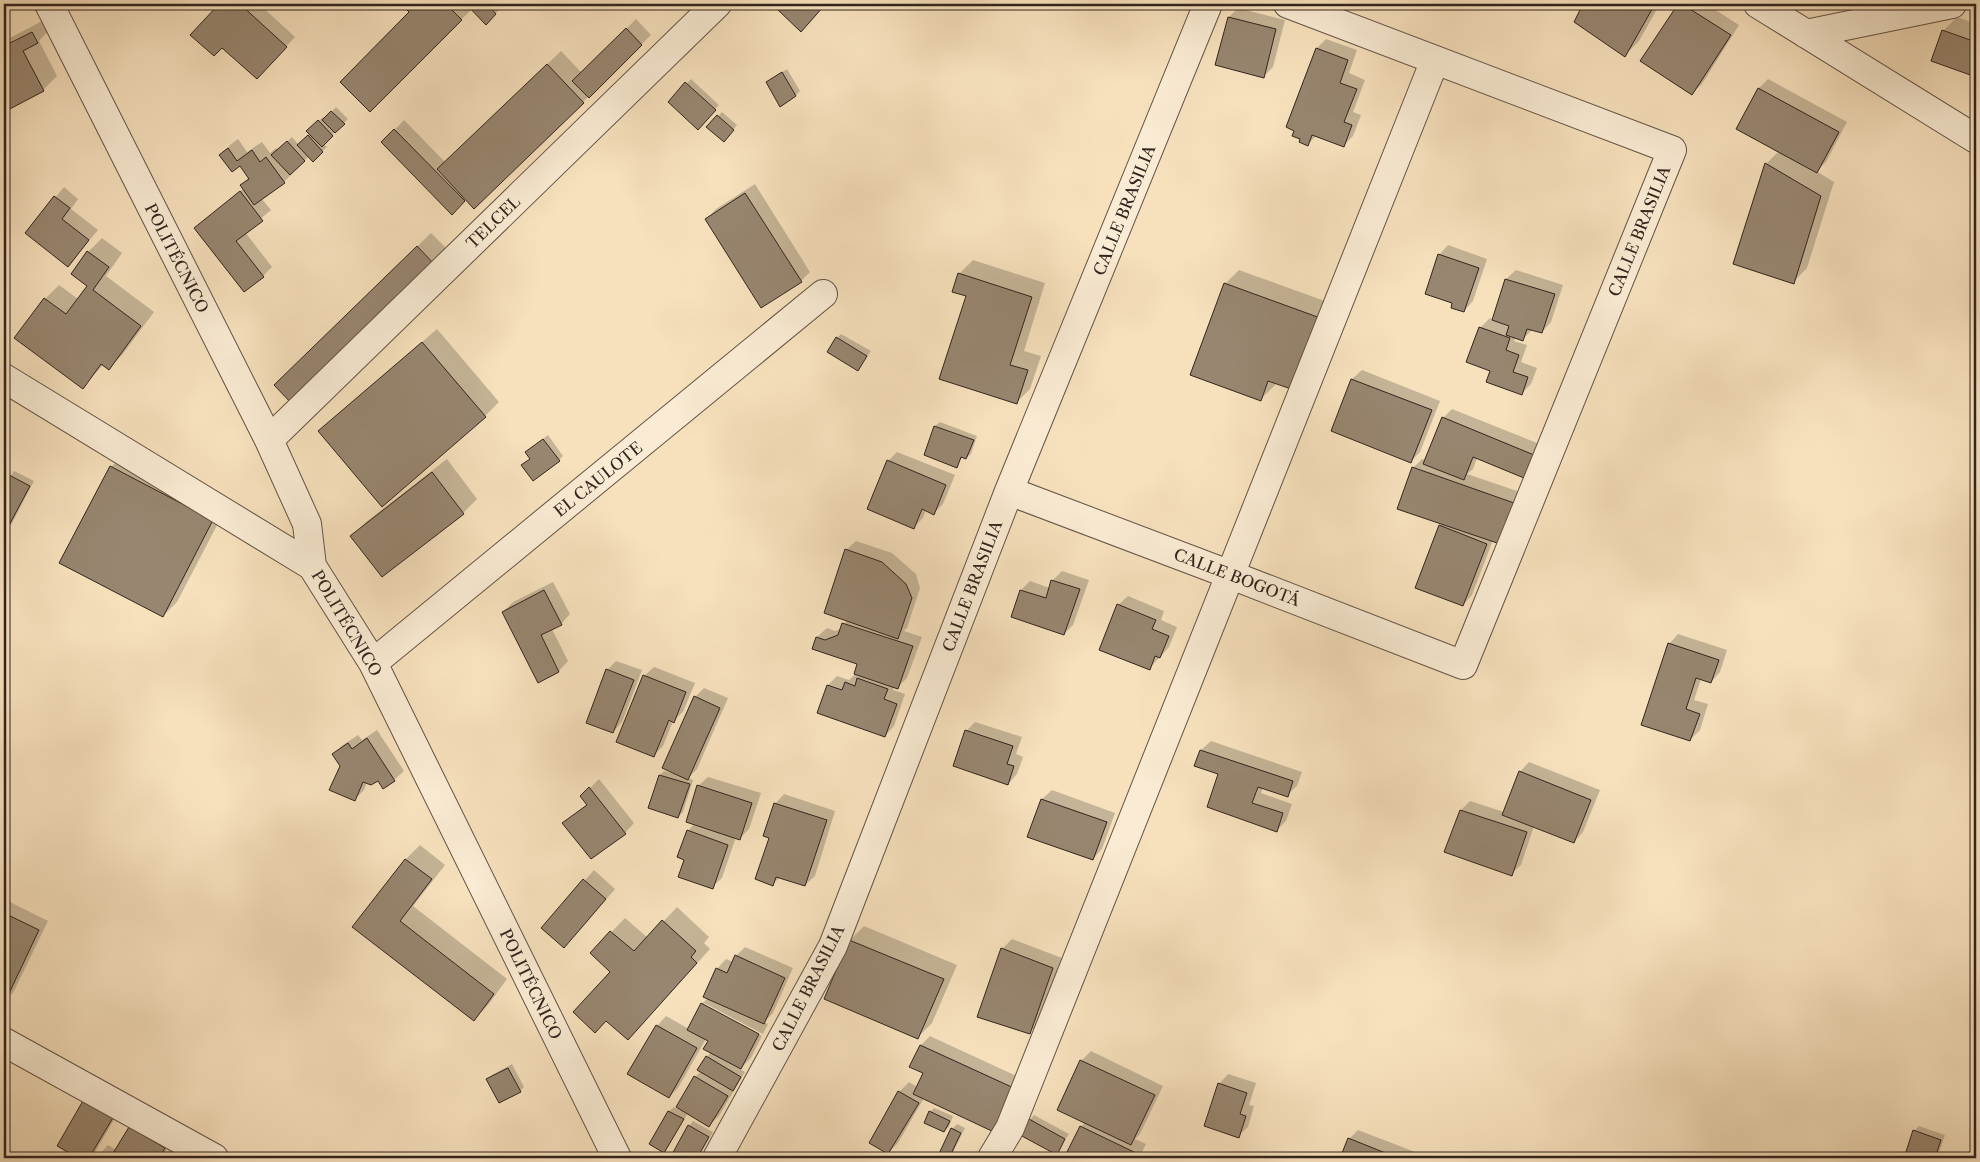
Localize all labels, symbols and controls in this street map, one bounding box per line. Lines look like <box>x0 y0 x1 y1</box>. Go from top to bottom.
street label: CALLE BRASILIA <box>1089 141 1160 278</box>
street label: CALLE BRASILIA <box>1604 162 1675 299</box>
street label: TELCEL <box>462 191 525 253</box>
street label: POLITÉCNICO <box>141 200 213 316</box>
street label: EL CAULOTE <box>550 437 646 521</box>
street label: CALLE BRASILIA <box>938 516 1007 655</box>
street label: CALLE BOGOTÁ <box>1171 544 1304 611</box>
street label: POLITÉCNICO <box>307 566 387 680</box>
street label: CALLE BRASILIA <box>768 920 849 1055</box>
street label: POLITÉCNICO <box>496 926 566 1042</box>

